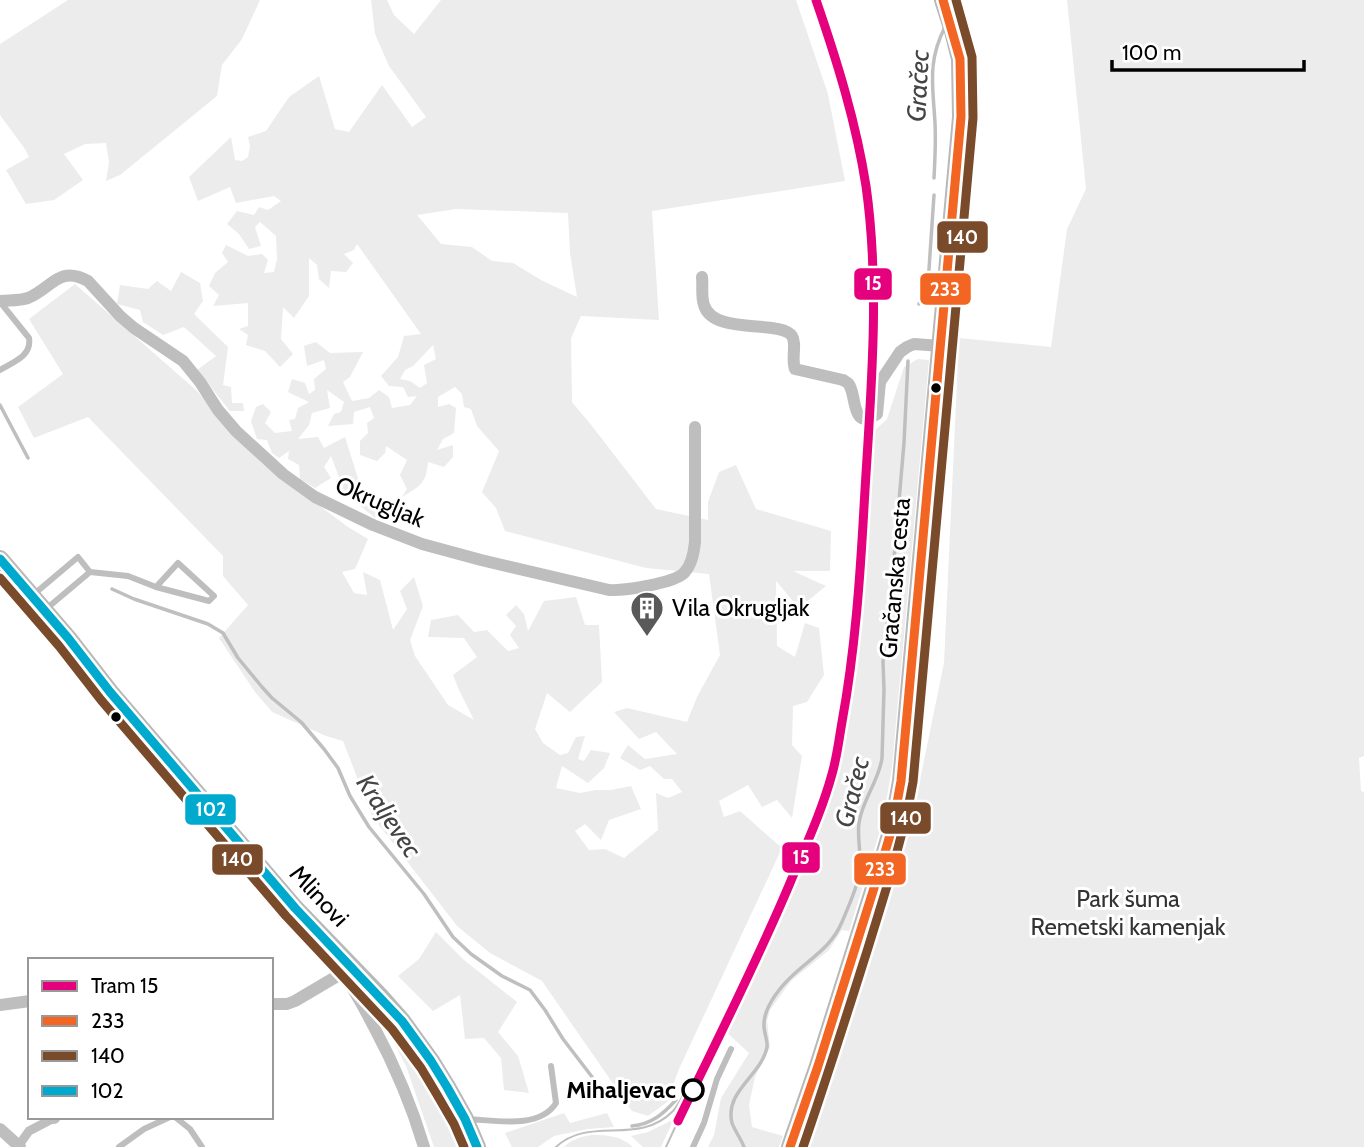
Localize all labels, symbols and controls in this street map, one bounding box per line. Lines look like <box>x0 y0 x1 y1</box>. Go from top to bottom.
scale bar <box>1112 28 1304 72</box>
text: 100 m <box>1122 40 1181 65</box>
water label: Gračec <box>900 49 936 123</box>
line badge: 140 <box>936 220 989 254</box>
text: 140 <box>946 226 978 249</box>
line badge: 15 <box>853 267 893 301</box>
text: 15 <box>864 272 882 295</box>
line badge: 233 <box>919 272 972 306</box>
text: 233 <box>930 278 960 301</box>
unlabelled marker <box>929 381 943 395</box>
street label: Okrugljak <box>331 470 429 533</box>
street label: Gračanska cesta <box>873 496 916 659</box>
building icon: Vila Okrugljak <box>628 589 666 638</box>
place label: Vila Okrugljak <box>672 593 810 622</box>
unlabelled marker <box>109 710 123 724</box>
water label: Gračec <box>828 753 876 831</box>
water label: Kraljevec <box>350 768 428 864</box>
line badge: 102 <box>184 793 237 826</box>
text: 102 <box>196 798 226 821</box>
line badge: 140 <box>879 801 932 835</box>
text: 140 <box>890 807 922 830</box>
line badge: 15 <box>781 841 821 874</box>
line badge: 140 <box>211 843 264 876</box>
text: 15 <box>792 846 810 869</box>
text: 140 <box>221 848 253 871</box>
line badge: 233 <box>853 852 907 886</box>
text: 233 <box>865 858 895 881</box>
street label: Mlinovi <box>284 859 355 932</box>
park label: Park šuma Remetski kamenjak <box>1030 884 1226 941</box>
legend <box>28 958 273 1119</box>
text: Tram 15 <box>91 973 158 998</box>
text: 233 <box>91 1008 125 1033</box>
text: 140 <box>91 1043 125 1068</box>
place label: Mihaljevac <box>566 1075 676 1104</box>
text: 102 <box>91 1078 124 1103</box>
marker: Mihaljevac <box>682 1079 704 1101</box>

